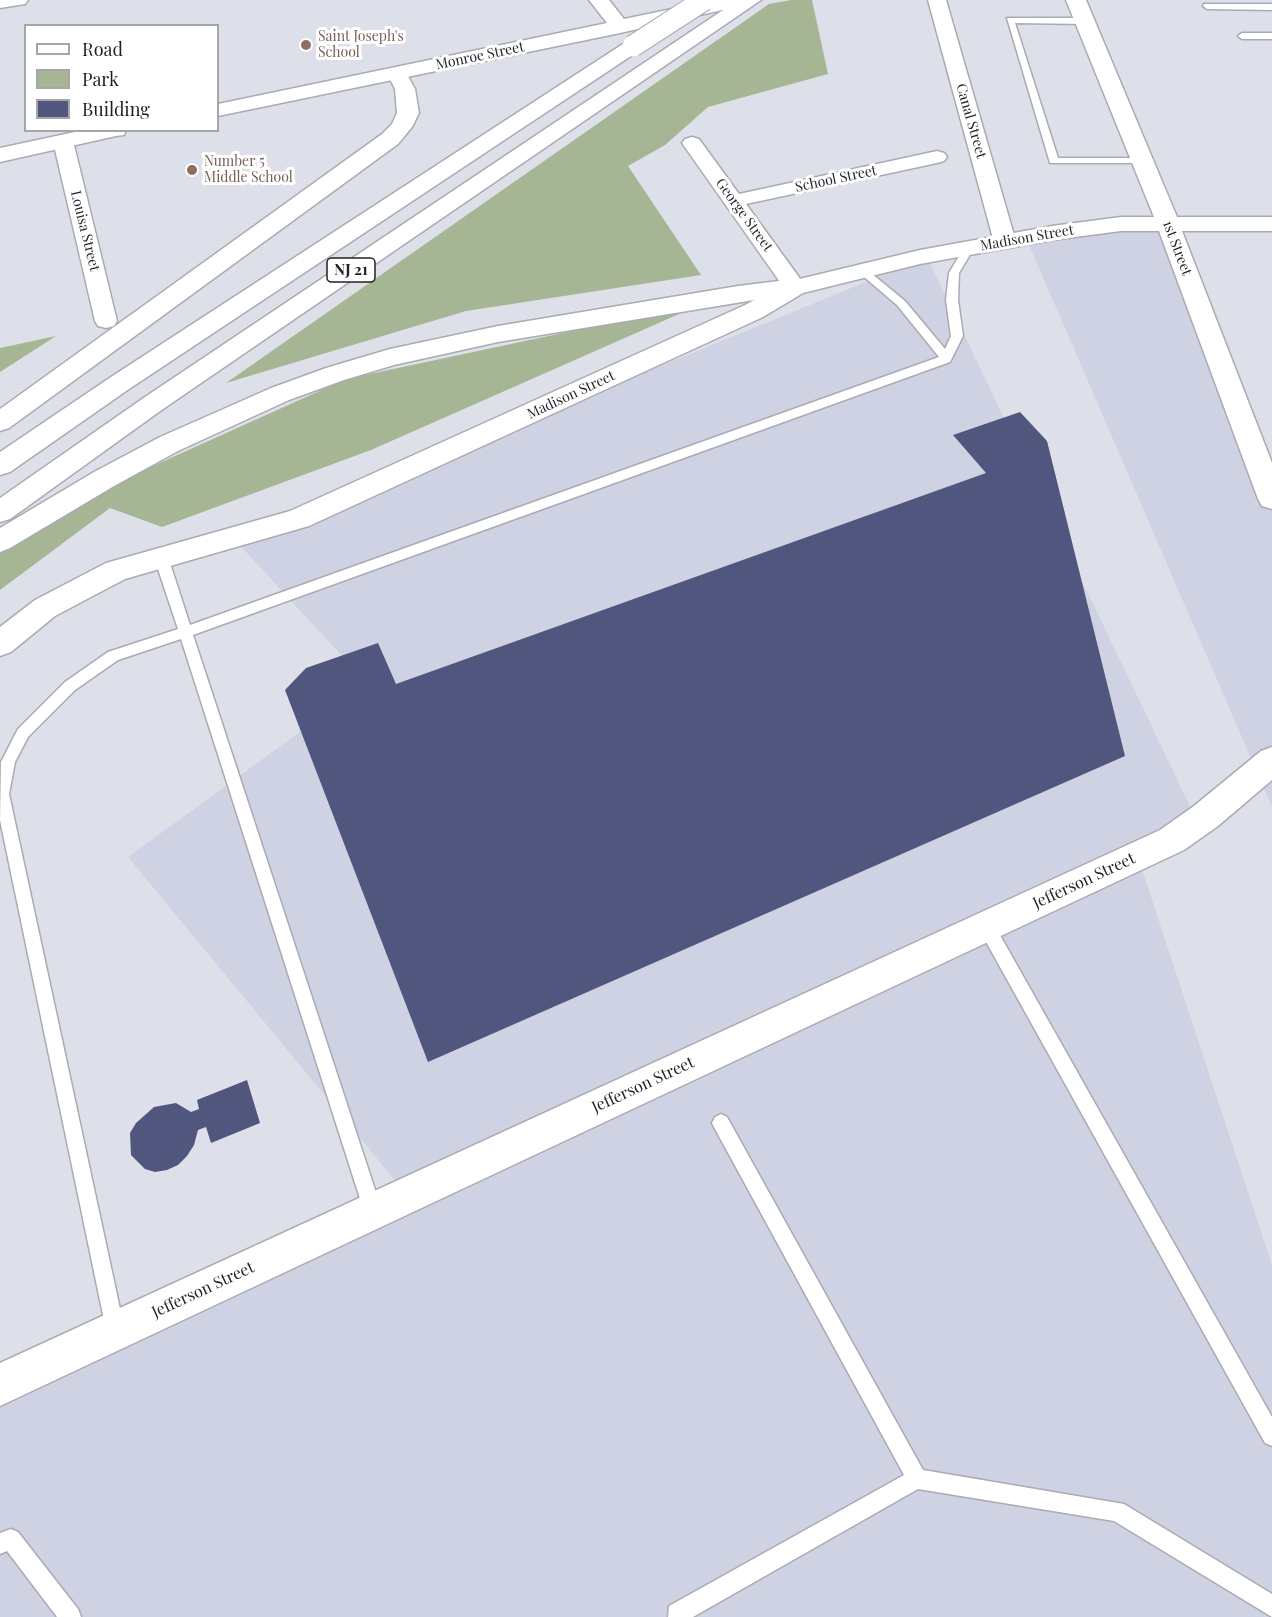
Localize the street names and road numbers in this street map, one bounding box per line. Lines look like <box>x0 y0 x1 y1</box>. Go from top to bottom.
street label: Monroe Street <box>434 38 526 74</box>
street label: Canal Street <box>952 82 990 160</box>
street label: School Street <box>794 162 878 196</box>
street label: George Street <box>712 175 776 255</box>
street label: Louisa Street <box>67 189 103 273</box>
street label: 1st Street <box>1159 218 1195 278</box>
street label: Madison Street <box>979 222 1075 254</box>
road number: NJ 21 <box>327 258 375 282</box>
street label: Madison Street <box>525 367 617 423</box>
street label: Jefferson Street <box>1030 849 1138 913</box>
street label: Jefferson Street <box>589 1053 697 1117</box>
street label: Jefferson Street <box>149 1258 257 1322</box>

